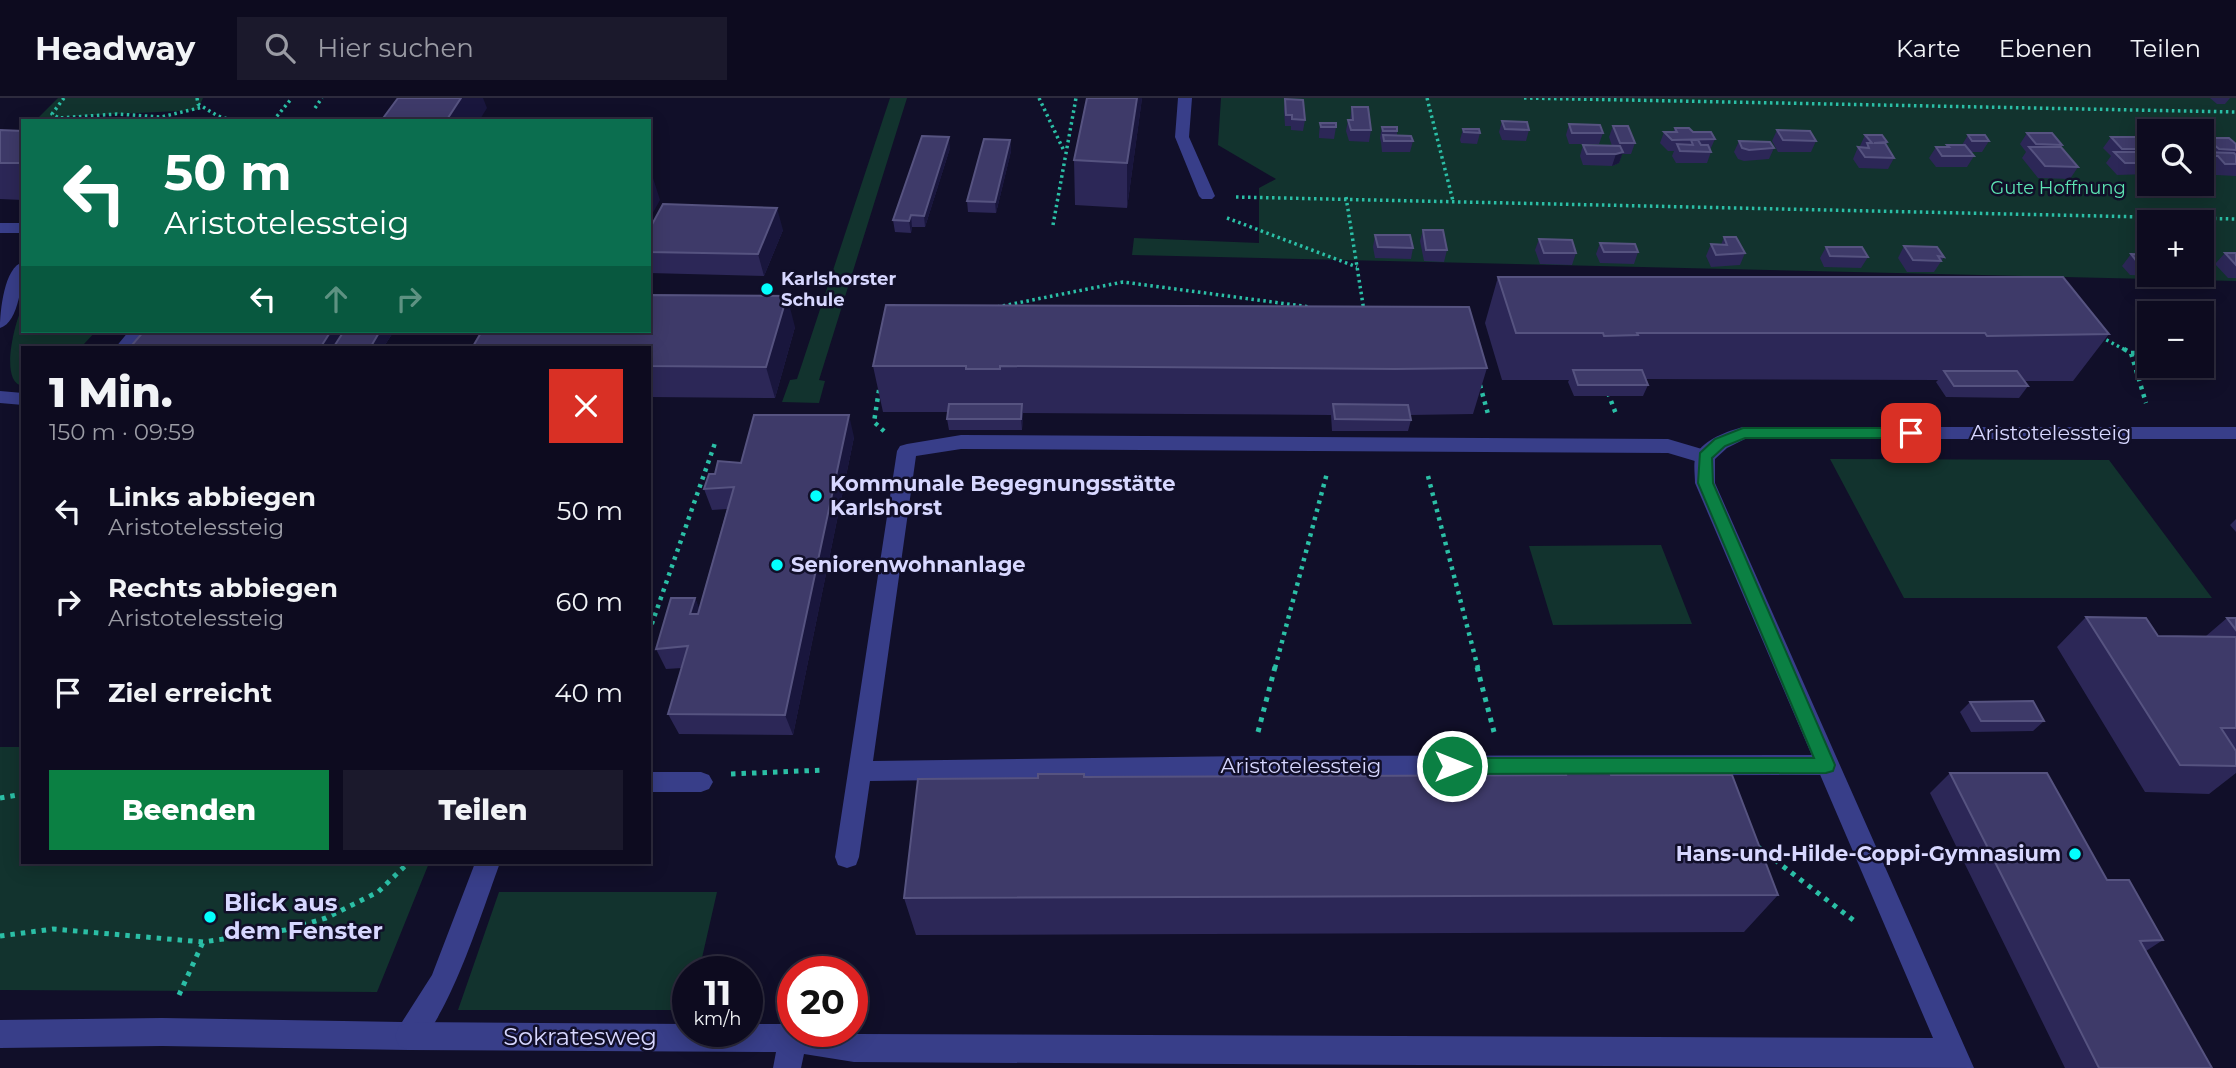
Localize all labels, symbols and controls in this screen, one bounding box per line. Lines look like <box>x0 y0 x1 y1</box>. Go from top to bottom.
search box <box>237 17 727 80</box>
text: Headway <box>35 28 195 68</box>
icon: search <box>261 29 299 67</box>
text: Hier suchen <box>317 32 474 64</box>
text: Karte <box>1896 34 1961 63</box>
text: Ebenen <box>1999 34 2092 63</box>
text: Teilen <box>2130 34 2201 63</box>
map controls <box>2137 119 2214 378</box>
button: search <box>2137 119 2214 196</box>
text: 50 m <box>164 143 292 202</box>
icon: left <box>49 147 140 238</box>
park label: Gute Hoffnung <box>1990 177 2126 199</box>
text: Aristotelessteig <box>164 203 409 242</box>
button: + <box>2137 210 2214 287</box>
place label: Karlshorster Schule <box>781 268 896 311</box>
icon: left <box>244 280 282 318</box>
icon: ahead <box>317 280 355 318</box>
icon: right <box>390 280 428 318</box>
marker: Karlshorster Schule <box>759 281 775 297</box>
button: − <box>2137 301 2214 378</box>
text: 1 Min. <box>49 366 173 418</box>
button: close <box>549 369 623 443</box>
pin <box>1881 403 1941 463</box>
icon: arrive <box>1892 414 1930 452</box>
text: 150 m · 09:59 <box>49 418 195 446</box>
street label: Aristotelessteig <box>1971 420 2132 445</box>
place label: Kommunale Begegnungsstätte Karlshorst <box>830 471 1175 520</box>
text: Links abbiegen <box>108 481 316 513</box>
marker: Kommunale Begegnungsstätte Karlshorst <box>808 488 824 504</box>
icon: left <box>49 492 87 530</box>
text: 50 m <box>557 495 623 527</box>
text: Aristotelessteig <box>108 513 284 541</box>
place label: Seniorenwohnanlage <box>791 552 1026 577</box>
marker: Seniorenwohnanlage <box>769 557 785 573</box>
text: Rechts abbiegen <box>108 572 338 604</box>
icon: right <box>49 583 87 621</box>
text: 60 m <box>556 586 623 618</box>
text: Aristotelessteig <box>108 604 284 632</box>
icon: arrive <box>49 674 87 712</box>
text: Ziel erreicht <box>108 677 272 709</box>
text: 40 m <box>554 677 623 709</box>
position arrow <box>1415 729 1489 803</box>
street label: Aristotelessteig <box>1221 753 1382 778</box>
button: Beenden <box>49 770 329 850</box>
button: Teilen <box>343 770 623 850</box>
place label: Hans-und-Hilde-Coppi-Gymnasium <box>1676 841 2061 866</box>
marker: Hans-und-Hilde-Coppi-Gymnasium <box>2067 846 2083 862</box>
place label: Blick aus dem Fenster <box>224 888 383 945</box>
marker: Blick aus dem Fenster <box>202 909 218 925</box>
speed limit sign: 20 <box>777 956 868 1047</box>
text: 11 <box>704 971 731 1014</box>
text: km/h <box>693 1008 742 1030</box>
street label: Sokratesweg <box>503 1022 657 1051</box>

